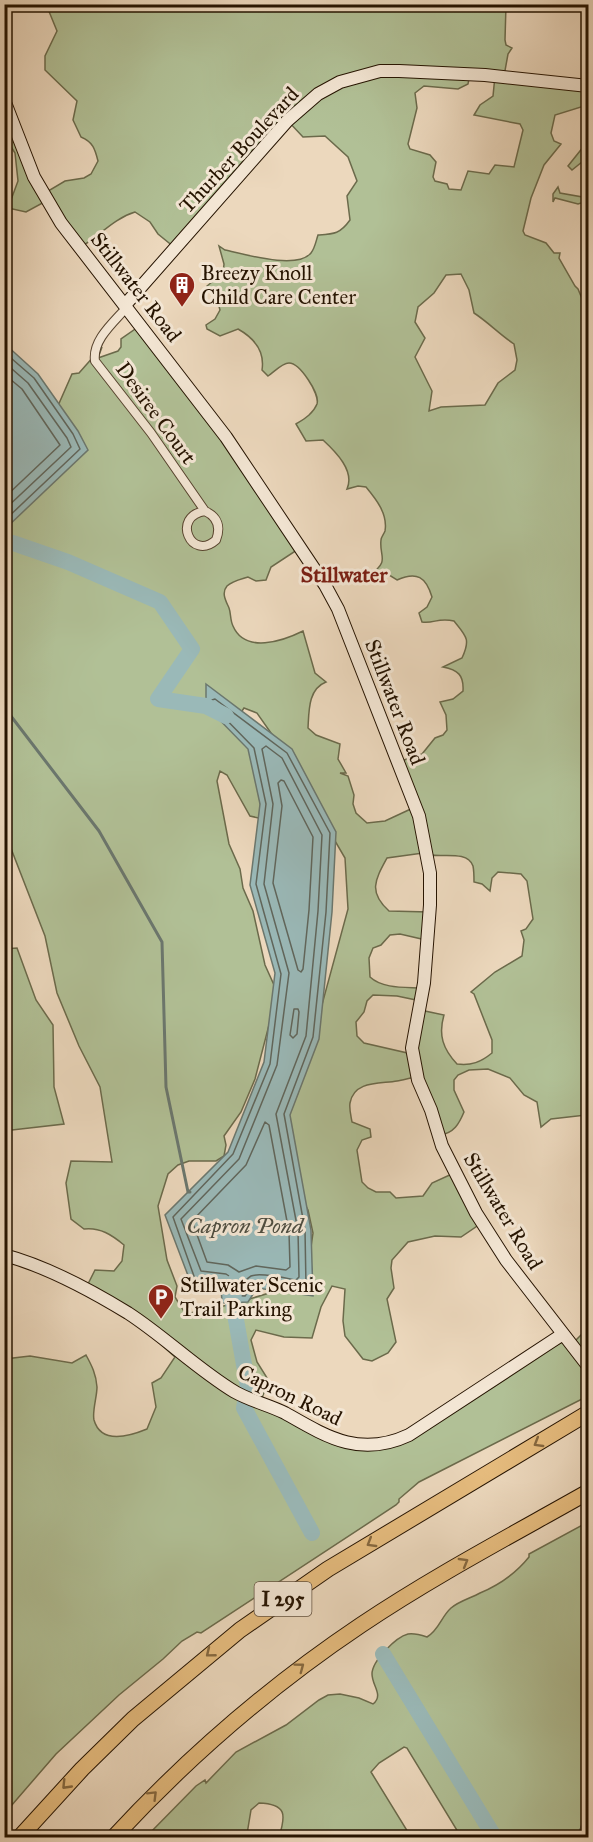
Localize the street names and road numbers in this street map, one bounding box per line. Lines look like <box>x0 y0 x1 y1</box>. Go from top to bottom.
street label: Thurber Boulevard <box>174 81 305 219</box>
street label: Stillwater Road <box>85 227 187 348</box>
street label: Desiree Court <box>110 357 202 470</box>
street label: Stillwater Road <box>359 636 431 769</box>
street label: Stillwater Road <box>458 1148 548 1275</box>
street label: Capron Road <box>234 1359 347 1432</box>
road number: I 295 <box>254 1582 312 1616</box>

